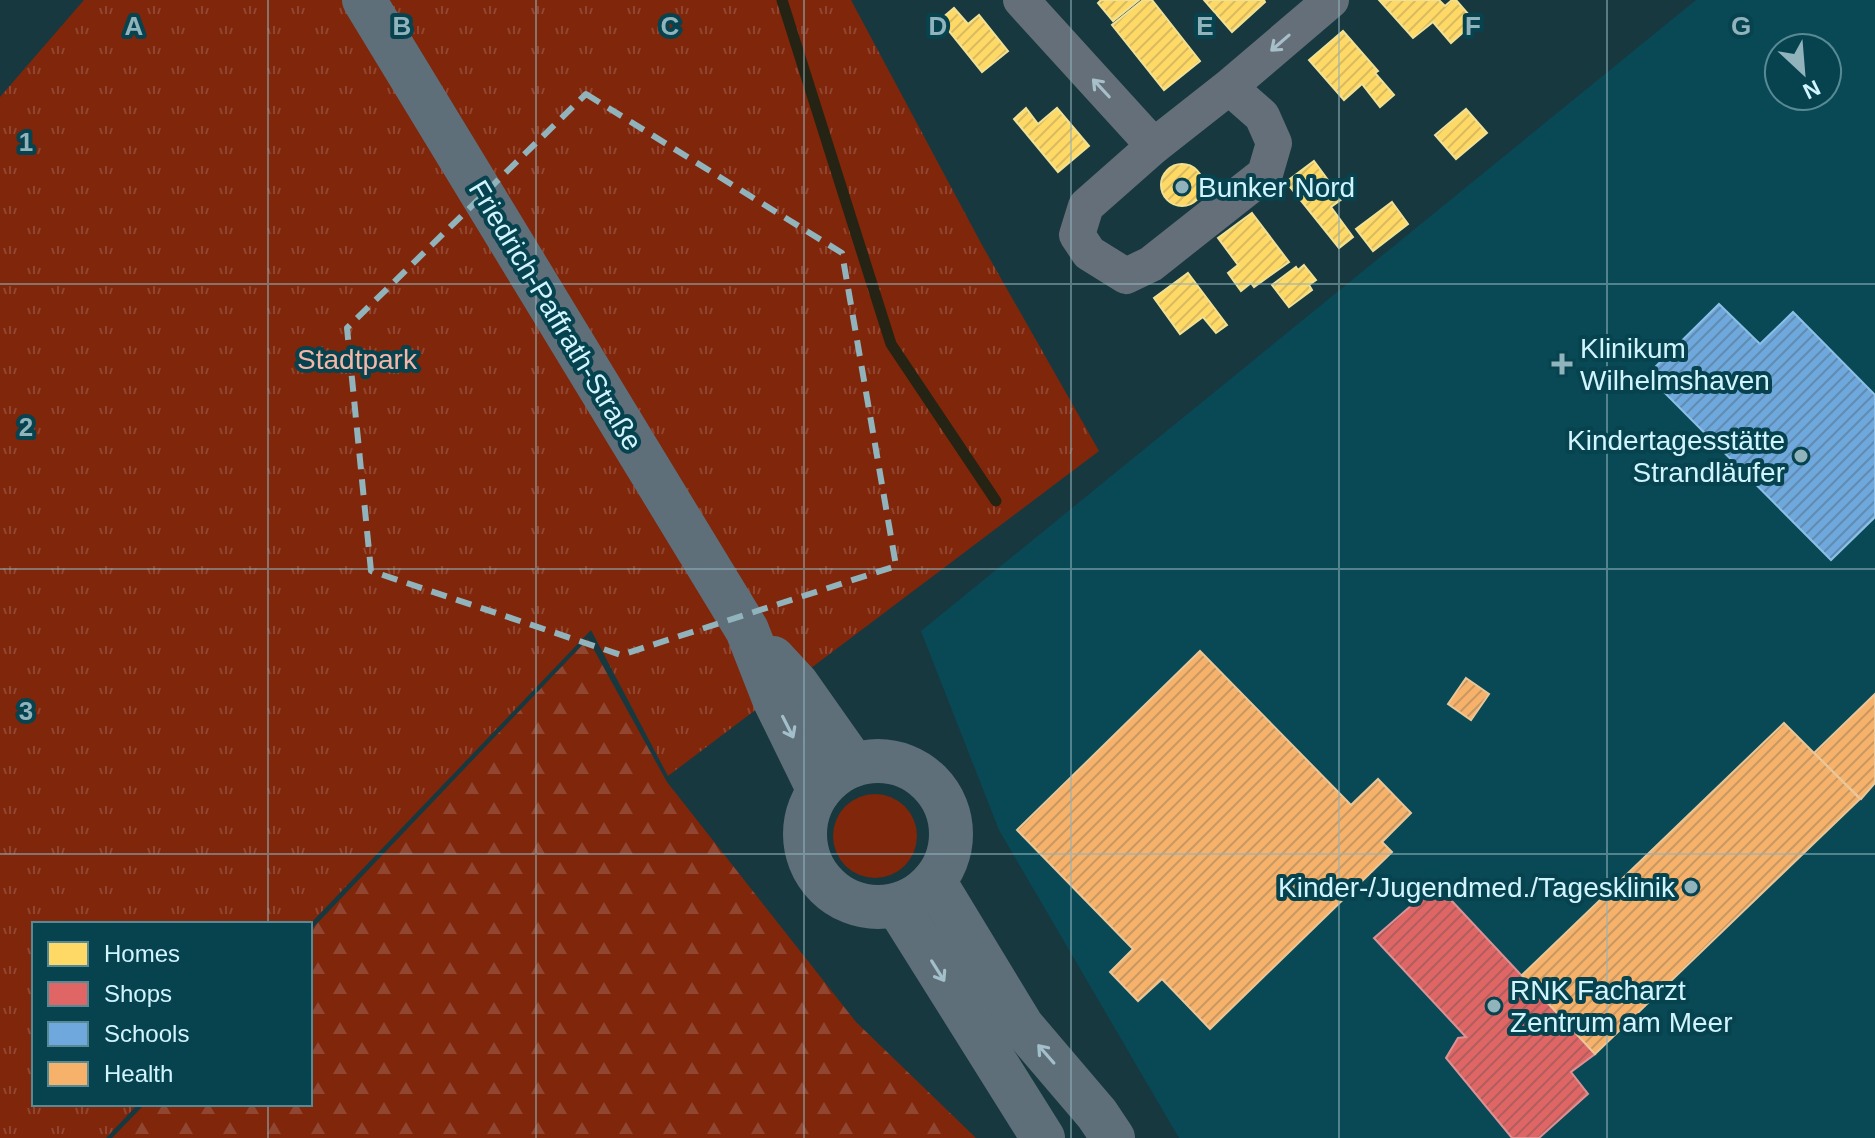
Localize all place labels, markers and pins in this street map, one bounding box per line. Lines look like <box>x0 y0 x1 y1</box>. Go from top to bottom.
place label: Bunker Nord <box>1198 172 1355 203</box>
marker: Bunker Nord <box>1173 178 1191 196</box>
place label: Klinikum Wilhelmshaven <box>1580 333 1770 396</box>
marker: Klinikum Wilhelmshaven <box>1551 353 1573 375</box>
place label: Kindertagesstätte Strandläufer <box>1567 425 1785 488</box>
marker: Kindertagesstätte Strandläufer <box>1792 447 1810 465</box>
place label: Kinder-/Jugendmed./Tagesklinik <box>1278 872 1676 903</box>
marker: Kinder-/Jugendmed./Tagesklinik <box>1682 878 1700 896</box>
place label: RNK Facharzt Zentrum am Meer <box>1510 975 1733 1038</box>
marker: RNK Facharzt Zentrum am Meer <box>1485 997 1503 1015</box>

